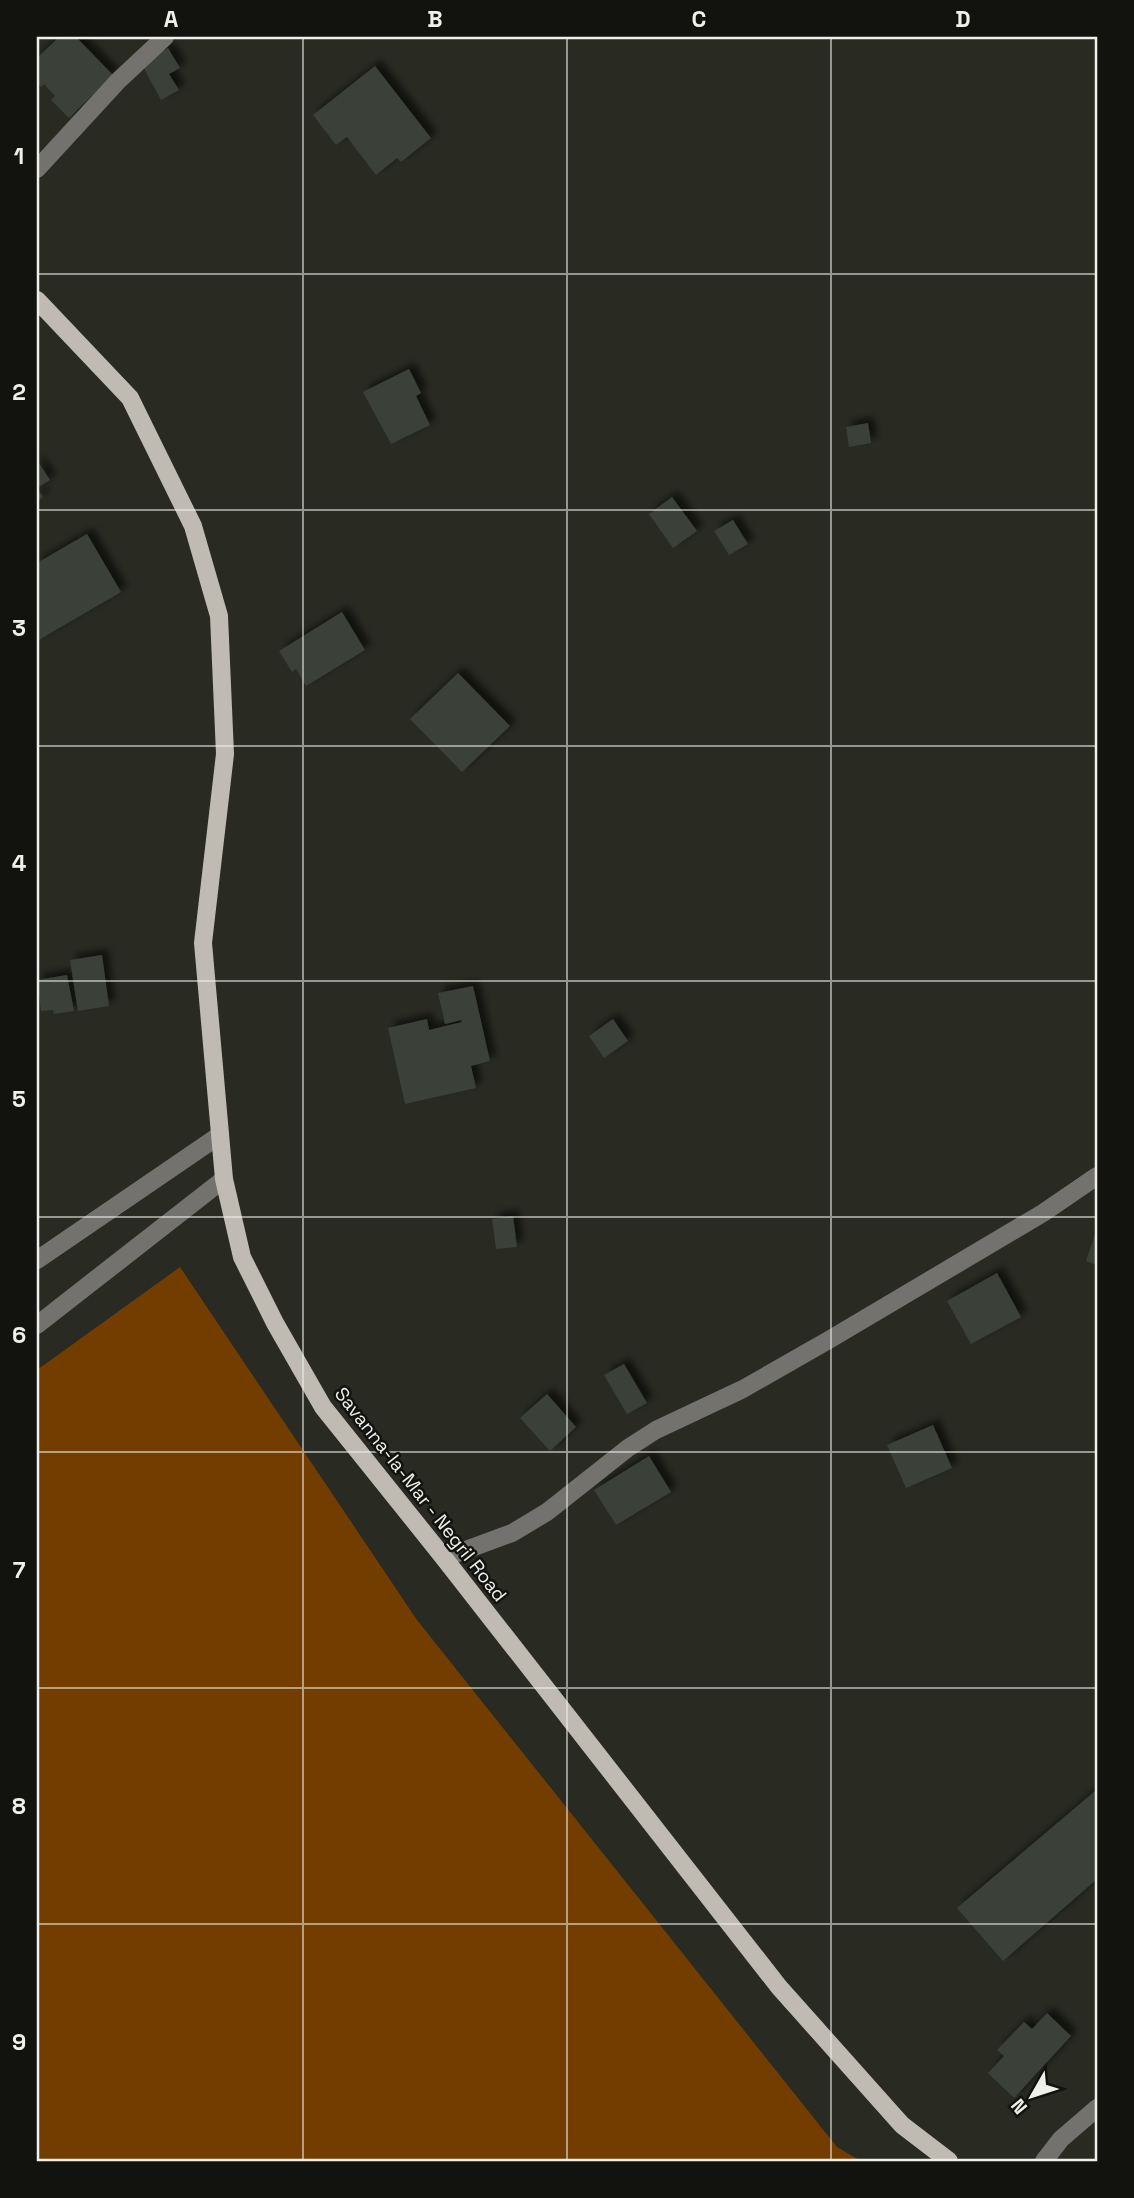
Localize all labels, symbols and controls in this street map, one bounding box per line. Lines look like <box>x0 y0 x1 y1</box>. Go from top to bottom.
text: A <box>164 4 179 34</box>
text: B <box>427 4 443 34</box>
text: C <box>692 4 706 34</box>
text: D <box>955 4 971 34</box>
text: 1 <box>14 141 24 171</box>
text: 2 <box>12 377 26 407</box>
text: 3 <box>12 613 26 643</box>
text: 4 <box>12 848 27 878</box>
text: 5 <box>12 1084 26 1114</box>
text: 6 <box>12 1320 26 1350</box>
street label: Savanna-la-Mar - Negril Road <box>329 1382 512 1607</box>
text: 7 <box>13 1555 26 1585</box>
text: 8 <box>12 1791 26 1821</box>
text: 9 <box>12 2027 26 2057</box>
north arrow <box>998 2062 1068 2132</box>
text: N <box>1005 2094 1033 2119</box>

